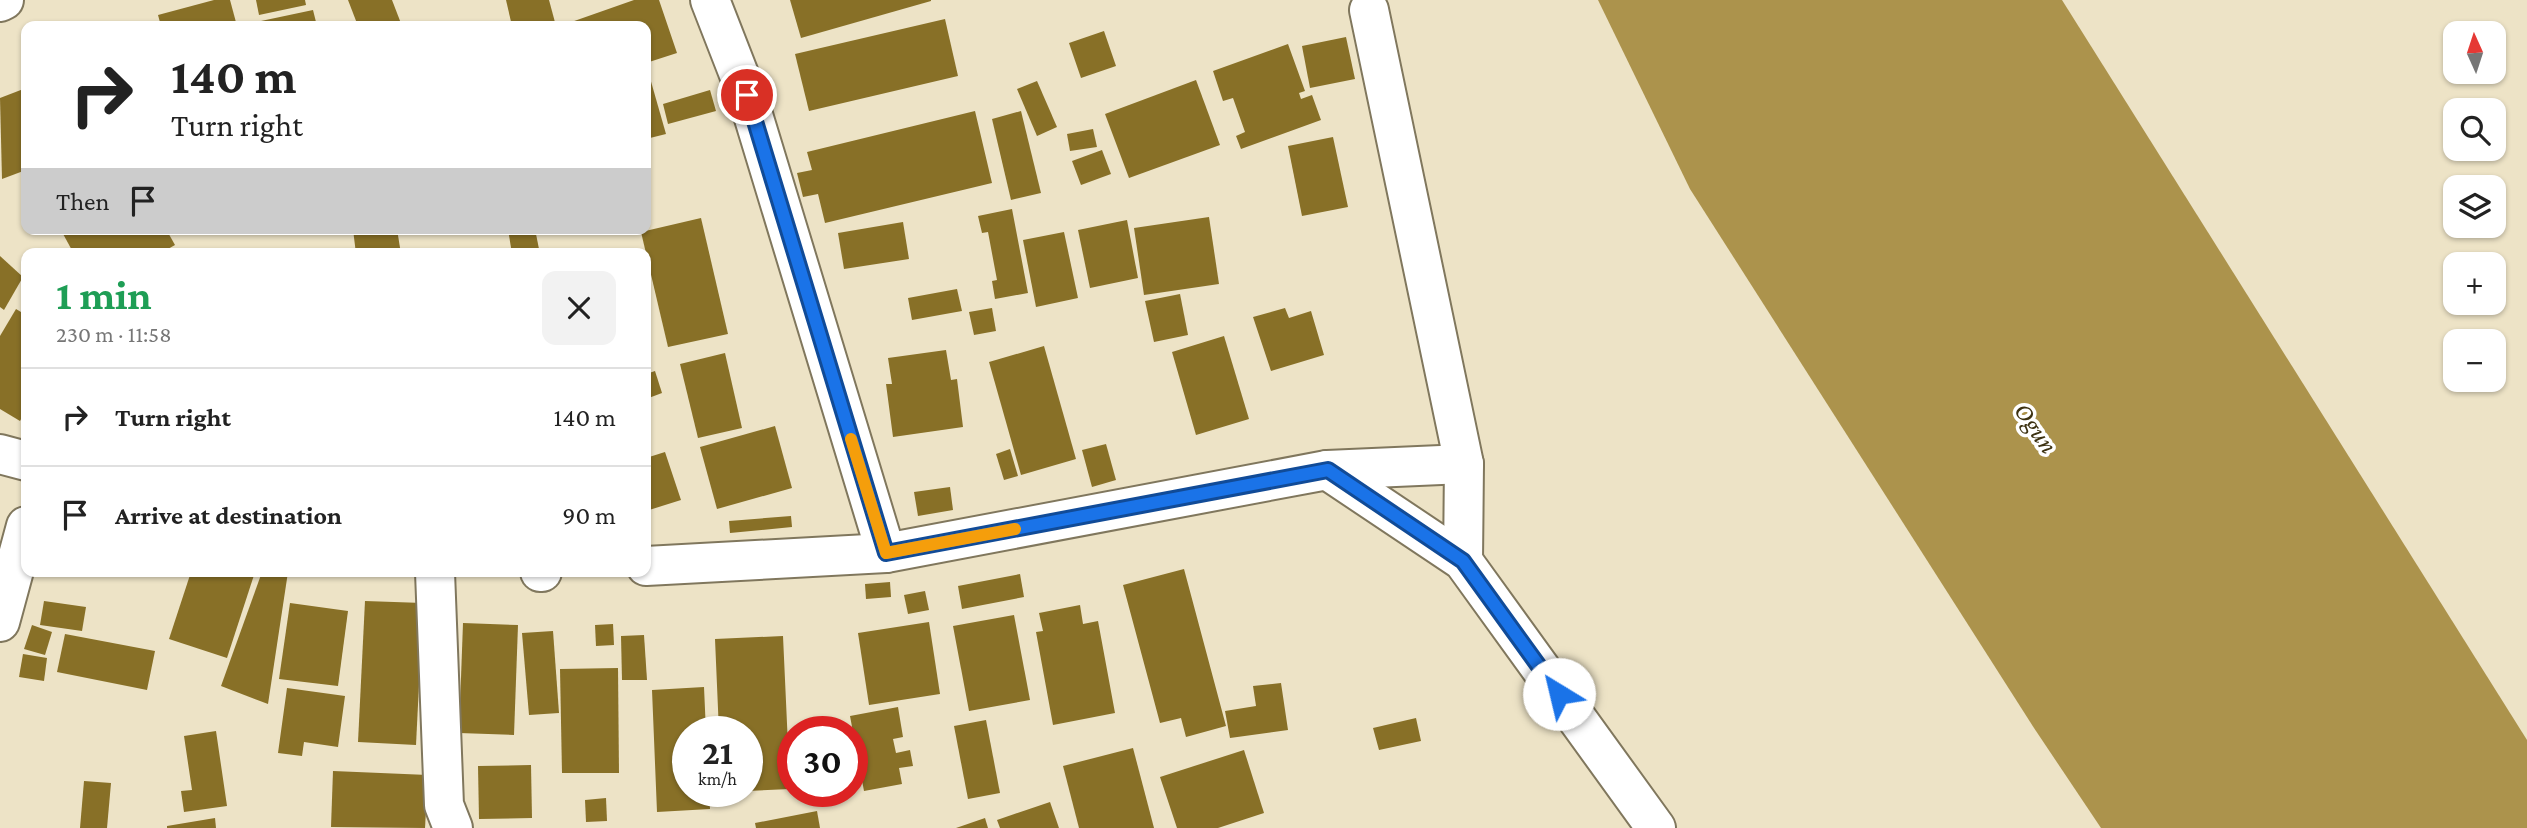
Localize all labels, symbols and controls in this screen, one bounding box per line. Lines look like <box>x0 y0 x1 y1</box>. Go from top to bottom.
north arrow <box>2443 21 2506 84</box>
map controls <box>2443 21 2506 392</box>
icon: right <box>56 49 147 140</box>
text: 140 m <box>171 49 296 104</box>
pin <box>717 65 777 125</box>
icon: arrive <box>728 76 766 114</box>
button: search <box>2443 98 2506 161</box>
text: Turn right <box>171 107 303 143</box>
button: layers <box>2443 175 2506 238</box>
icon: arrive <box>124 182 162 220</box>
text: Then <box>56 187 110 216</box>
button: + <box>2443 252 2506 315</box>
text: 1 min <box>56 271 152 318</box>
button: close <box>542 271 616 345</box>
text: 230 m · 11:58 <box>56 321 172 347</box>
button: − <box>2443 329 2506 392</box>
water label: Ogun <box>2008 397 2064 459</box>
icon: right <box>56 398 94 436</box>
text: Turn right <box>115 403 231 432</box>
text: 140 m <box>554 403 616 432</box>
icon: arrive <box>56 496 94 534</box>
text: Arrive at destination <box>115 501 342 530</box>
text: 90 m <box>562 501 616 530</box>
position arrow <box>1522 657 1596 731</box>
speed limit sign: 30 <box>777 716 868 807</box>
text: 21 <box>702 733 733 772</box>
text: km/h <box>698 769 737 789</box>

